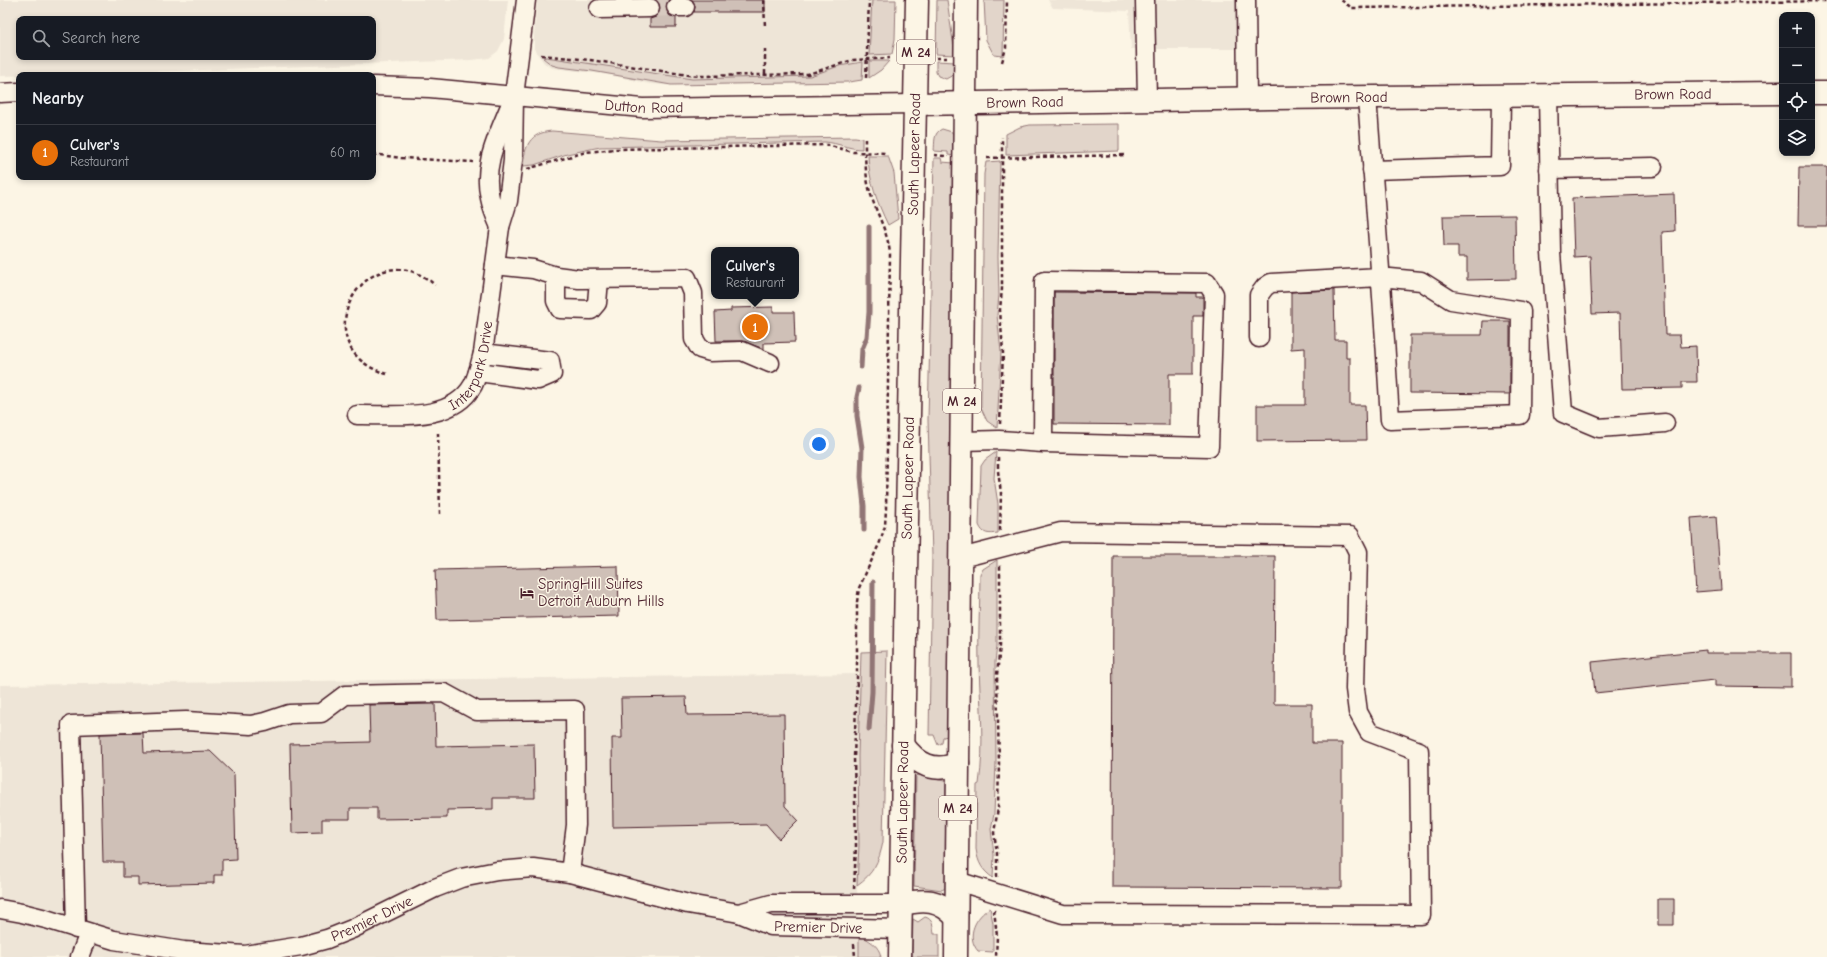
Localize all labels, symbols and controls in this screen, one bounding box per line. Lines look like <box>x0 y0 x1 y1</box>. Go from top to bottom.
map controls <box>1779 12 1815 156</box>
button: + <box>1779 12 1815 48</box>
search box <box>16 16 376 60</box>
icon: search <box>30 27 52 49</box>
text: Search here <box>62 29 140 47</box>
road number: M 24 <box>897 40 935 64</box>
button: − <box>1779 48 1815 84</box>
button: locate <box>1779 84 1815 120</box>
street label: Brown Road <box>1634 85 1712 103</box>
street label: Brown Road <box>1310 88 1388 107</box>
text: Nearby <box>32 89 83 108</box>
street label: Brown Road <box>986 92 1064 112</box>
street label: South Lapeer Road <box>904 93 924 216</box>
street label: Dutton Road <box>604 96 684 117</box>
button: layers <box>1779 120 1815 156</box>
text: Culver's <box>70 136 119 154</box>
text: 1 <box>42 145 48 160</box>
text: 60 m <box>330 145 360 160</box>
text: Restaurant <box>70 154 129 169</box>
popup <box>711 247 799 299</box>
text: Culver's <box>726 257 775 275</box>
text: Restaurant <box>726 275 784 290</box>
pin: 1 <box>742 312 768 342</box>
street label: Interpark Drive <box>446 319 496 414</box>
road number: M 24 <box>943 389 981 413</box>
street label: South Lapeer Road <box>898 417 918 540</box>
your location <box>809 434 829 454</box>
place label: SpringHill Suites Detroit Auburn Hills <box>538 575 664 610</box>
hotel icon: SpringHill Suites Detroit Auburn Hills <box>519 585 535 601</box>
street label: South Lapeer Road <box>892 741 912 863</box>
road number: M 24 <box>939 796 977 820</box>
street label: Premier Drive <box>328 891 416 946</box>
street label: Premier Drive <box>774 917 863 937</box>

